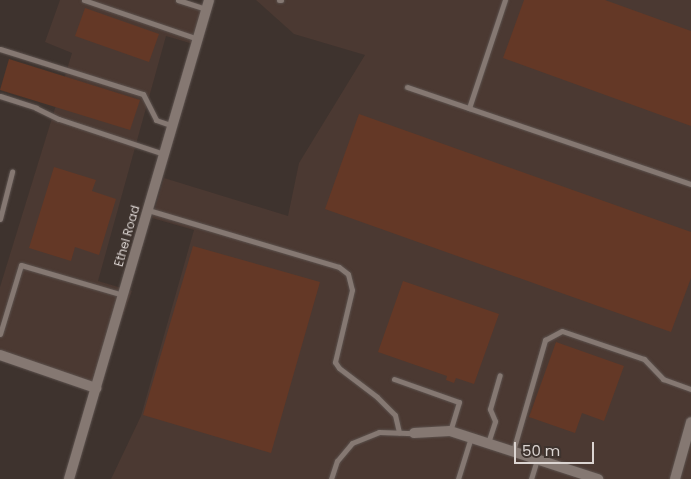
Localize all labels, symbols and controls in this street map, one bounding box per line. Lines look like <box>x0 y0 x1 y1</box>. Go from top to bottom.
street label: Ethel Road <box>111 204 143 268</box>
scale bar <box>516 432 596 464</box>
text: 50 m <box>522 440 560 461</box>

